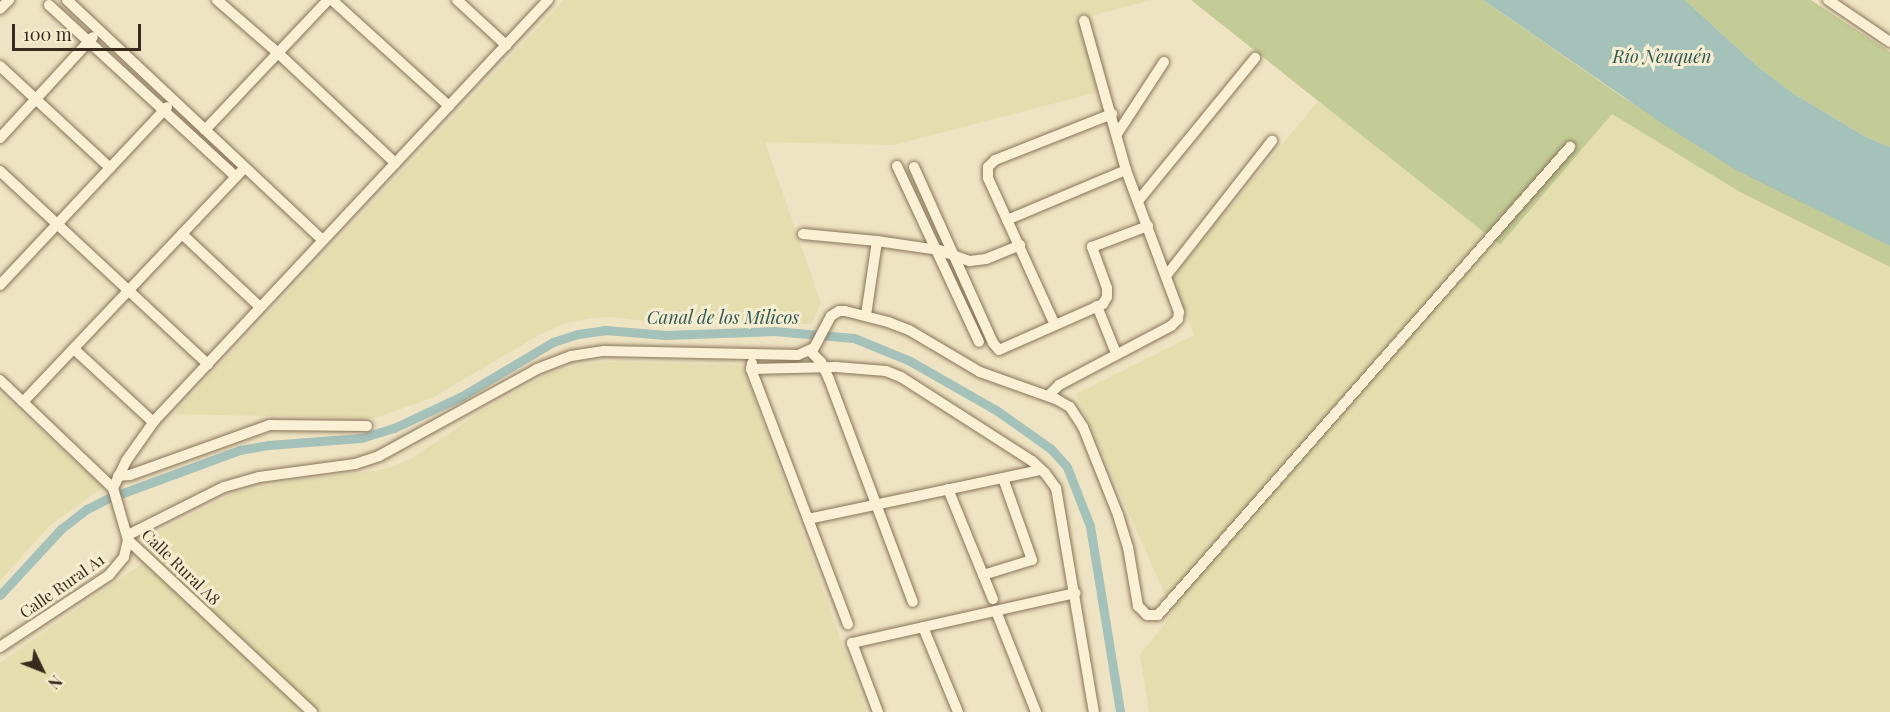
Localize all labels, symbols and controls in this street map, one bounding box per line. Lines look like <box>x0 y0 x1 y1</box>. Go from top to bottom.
scale bar <box>15 12 144 50</box>
text: 100 m <box>23 22 72 46</box>
water label: Río Neuquén <box>1613 45 1711 67</box>
water label: Canal de los Milicos <box>646 306 800 328</box>
street label: Calle Rural A8 <box>138 525 224 609</box>
street label: Calle Rural A1 <box>16 550 108 622</box>
north arrow <box>12 640 72 700</box>
text: N <box>44 671 67 694</box>

